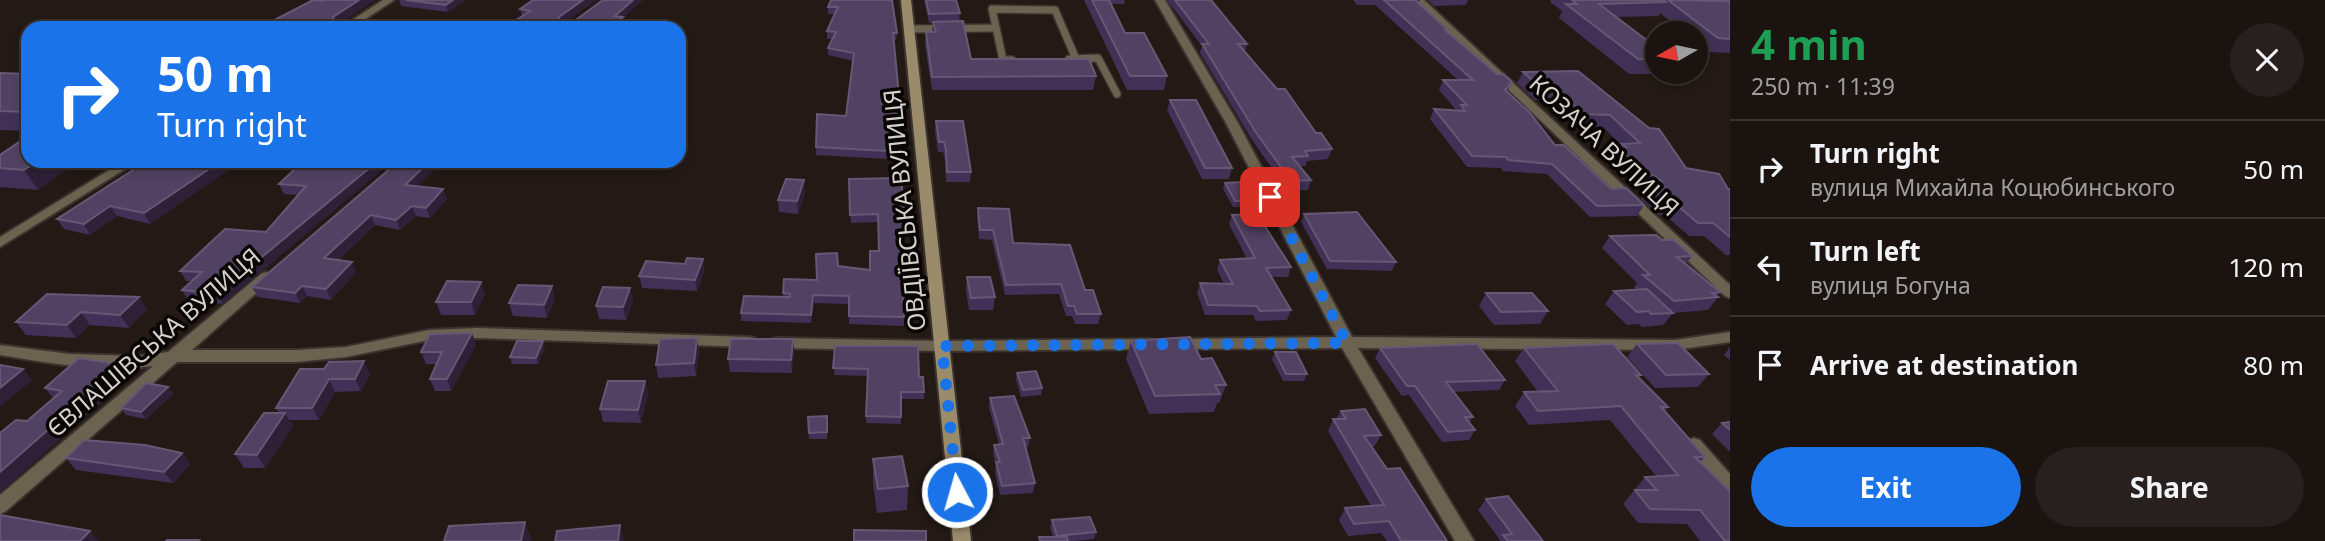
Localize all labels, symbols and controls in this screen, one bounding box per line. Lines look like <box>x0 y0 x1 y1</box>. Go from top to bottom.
text: 4 min <box>1751 15 1867 72</box>
north arrow <box>1645 21 1708 84</box>
map controls <box>1645 21 1708 84</box>
button: close <box>2230 23 2304 97</box>
text: 50 m <box>157 40 274 106</box>
icon: right <box>42 49 133 140</box>
street label: КОЗАЧА ВУЛИЦЯ <box>1523 67 1687 223</box>
text: 250 m · 11:39 <box>1751 70 1895 102</box>
street label: ОВДІЇВСЬКА ВУЛИЦЯ <box>874 87 933 333</box>
text: Turn right <box>157 103 307 146</box>
text: Turn right <box>1810 135 1940 171</box>
icon: right <box>1751 150 1789 188</box>
text: 50 m <box>2243 151 2304 187</box>
pin <box>1240 167 1300 227</box>
text: вулиця Михайла Коцюбинського <box>1810 171 2175 203</box>
icon: arrive <box>1251 178 1289 216</box>
text: Turn left <box>1810 233 1921 269</box>
street label: ЄВЛАШІВСЬКА ВУЛИЦЯ <box>39 240 267 444</box>
icon: left <box>1751 248 1789 286</box>
text: 120 m <box>2228 249 2304 285</box>
text: вулиця Богуна <box>1810 269 1971 301</box>
icon: arrive <box>1751 346 1789 384</box>
text: Arrive at destination <box>1810 347 2079 383</box>
text: 80 m <box>2243 347 2304 383</box>
button: Exit <box>1751 447 2021 527</box>
button: Share <box>2035 447 2304 527</box>
position arrow <box>920 455 994 529</box>

